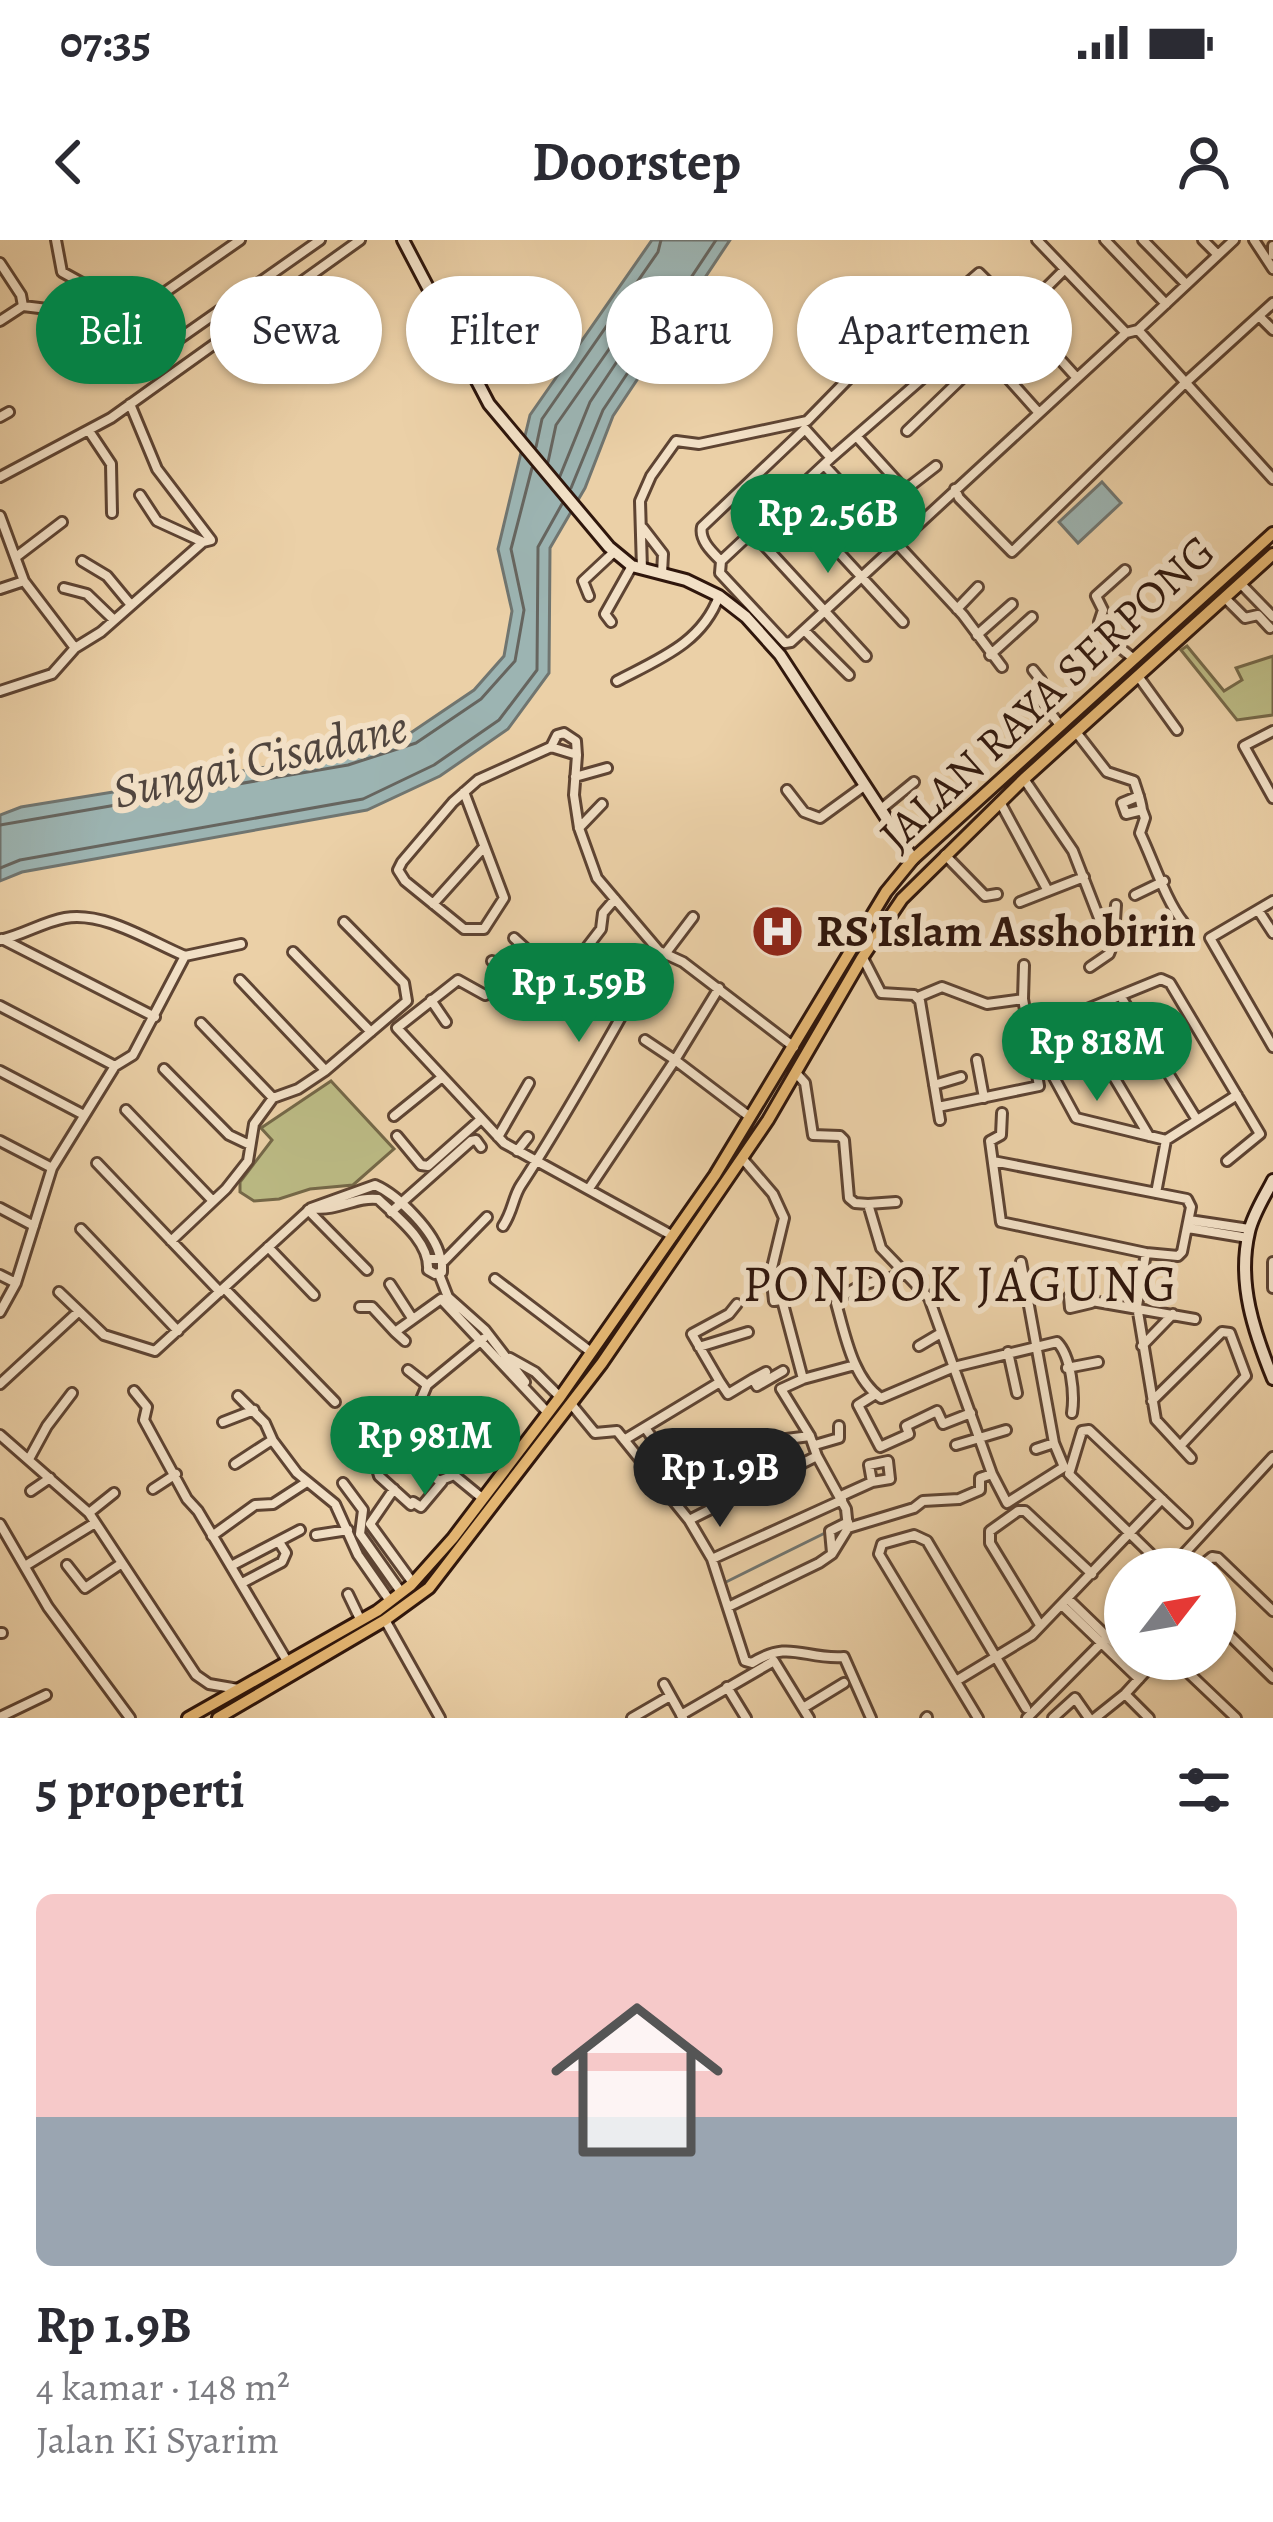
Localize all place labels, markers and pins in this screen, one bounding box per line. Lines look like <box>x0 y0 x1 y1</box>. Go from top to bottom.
pin: Rp 2.56B <box>704 474 952 576</box>
place label: RS Islam Asshobirin <box>816 900 1196 962</box>
hospital icon: RS Islam Asshobirin <box>749 903 805 959</box>
pin: Rp 1.59B <box>455 943 703 1045</box>
pin: Rp 818M <box>986 1002 1208 1104</box>
pin: Rp 981M <box>314 1396 536 1498</box>
pin: Rp 1.9B <box>609 1428 831 1530</box>

